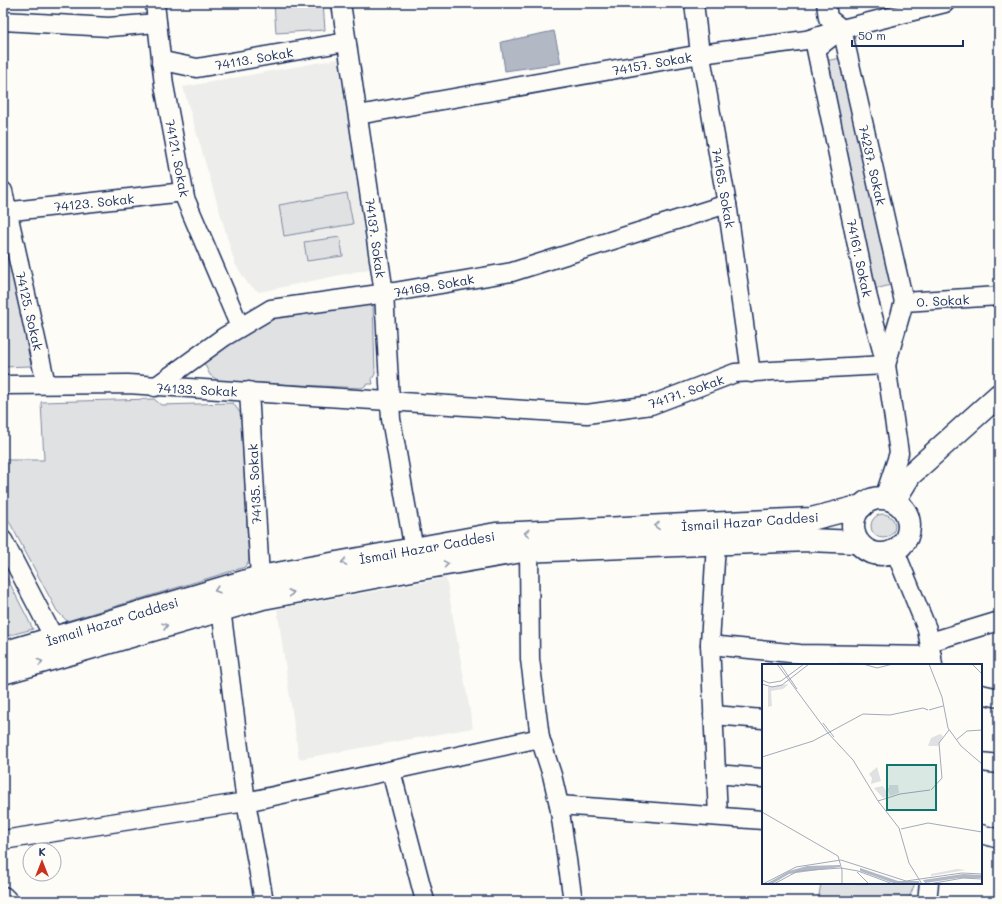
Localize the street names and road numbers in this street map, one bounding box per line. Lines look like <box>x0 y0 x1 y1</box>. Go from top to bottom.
street label: 74113. Sokak <box>214 43 294 73</box>
street label: 74157. Sokak <box>611 48 693 78</box>
street label: 74121. Sokak <box>162 118 194 198</box>
street label: 74237. Sokak <box>856 123 891 207</box>
street label: 74165. Sokak <box>709 147 739 229</box>
street label: 74123. Sokak <box>53 189 135 215</box>
street label: 74137. Sokak <box>362 197 390 279</box>
street label: 74161. Sokak <box>843 217 877 299</box>
street label: 74125. Sokak <box>13 270 47 352</box>
street label: 74169. Sokak <box>393 270 476 300</box>
street label: 0. Sokak <box>916 290 970 310</box>
street label: 74171. Sokak <box>646 370 726 412</box>
street label: 74133. Sokak <box>156 378 238 400</box>
street label: 74135. Sokak <box>243 443 265 525</box>
street label: İsmail Hazar Caddesi <box>681 508 819 534</box>
street label: İsmail Hazar Caddesi <box>358 527 496 567</box>
street label: İsmail Hazar Caddesi <box>44 593 180 649</box>

